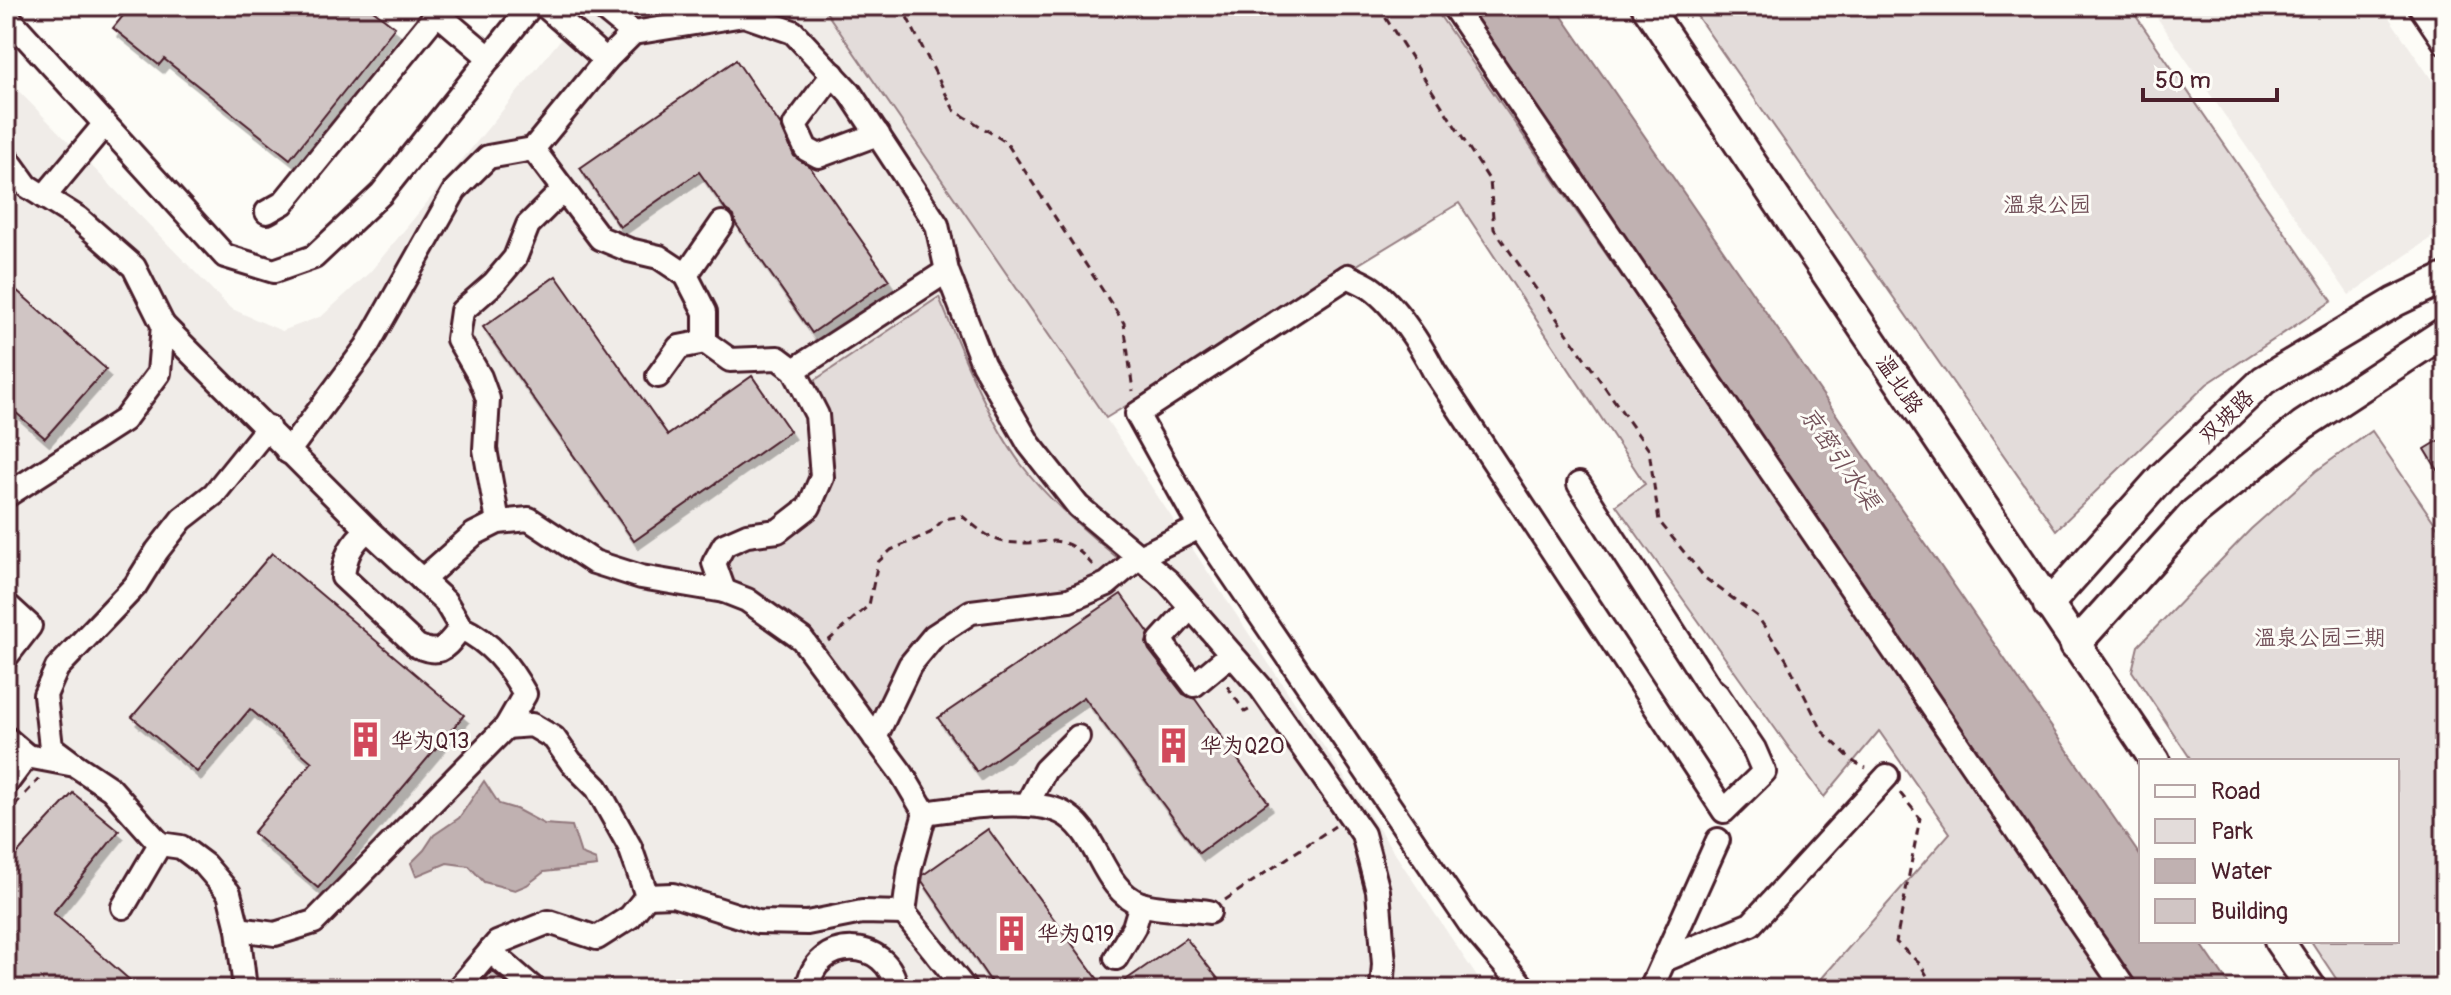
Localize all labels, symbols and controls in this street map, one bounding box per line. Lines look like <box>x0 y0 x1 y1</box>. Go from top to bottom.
scale bar <box>2143 52 2277 102</box>
text: 50 m <box>2155 66 2211 95</box>
park label: 温泉公园 <box>2003 191 2091 219</box>
street label: 温北路 <box>1869 349 1929 420</box>
street label: 双坡路 <box>2193 384 2260 450</box>
water label: 京密引水渠 <box>1793 401 1887 517</box>
park label: 温泉公园三期 <box>2254 624 2386 652</box>
building icon: 华为Q13 <box>346 721 384 759</box>
building icon: 华为Q20 <box>1155 726 1193 764</box>
place label: 华为Q13 <box>391 727 469 755</box>
place label: 华为Q20 <box>1200 732 1285 760</box>
legend <box>2139 759 2399 943</box>
text: Road <box>2211 777 2261 806</box>
text: Park <box>2211 817 2253 846</box>
text: Water <box>2211 857 2272 886</box>
text: Building <box>2211 897 2288 926</box>
building icon: 华为Q19 <box>992 914 1030 952</box>
place label: 华为Q19 <box>1037 920 1114 948</box>

